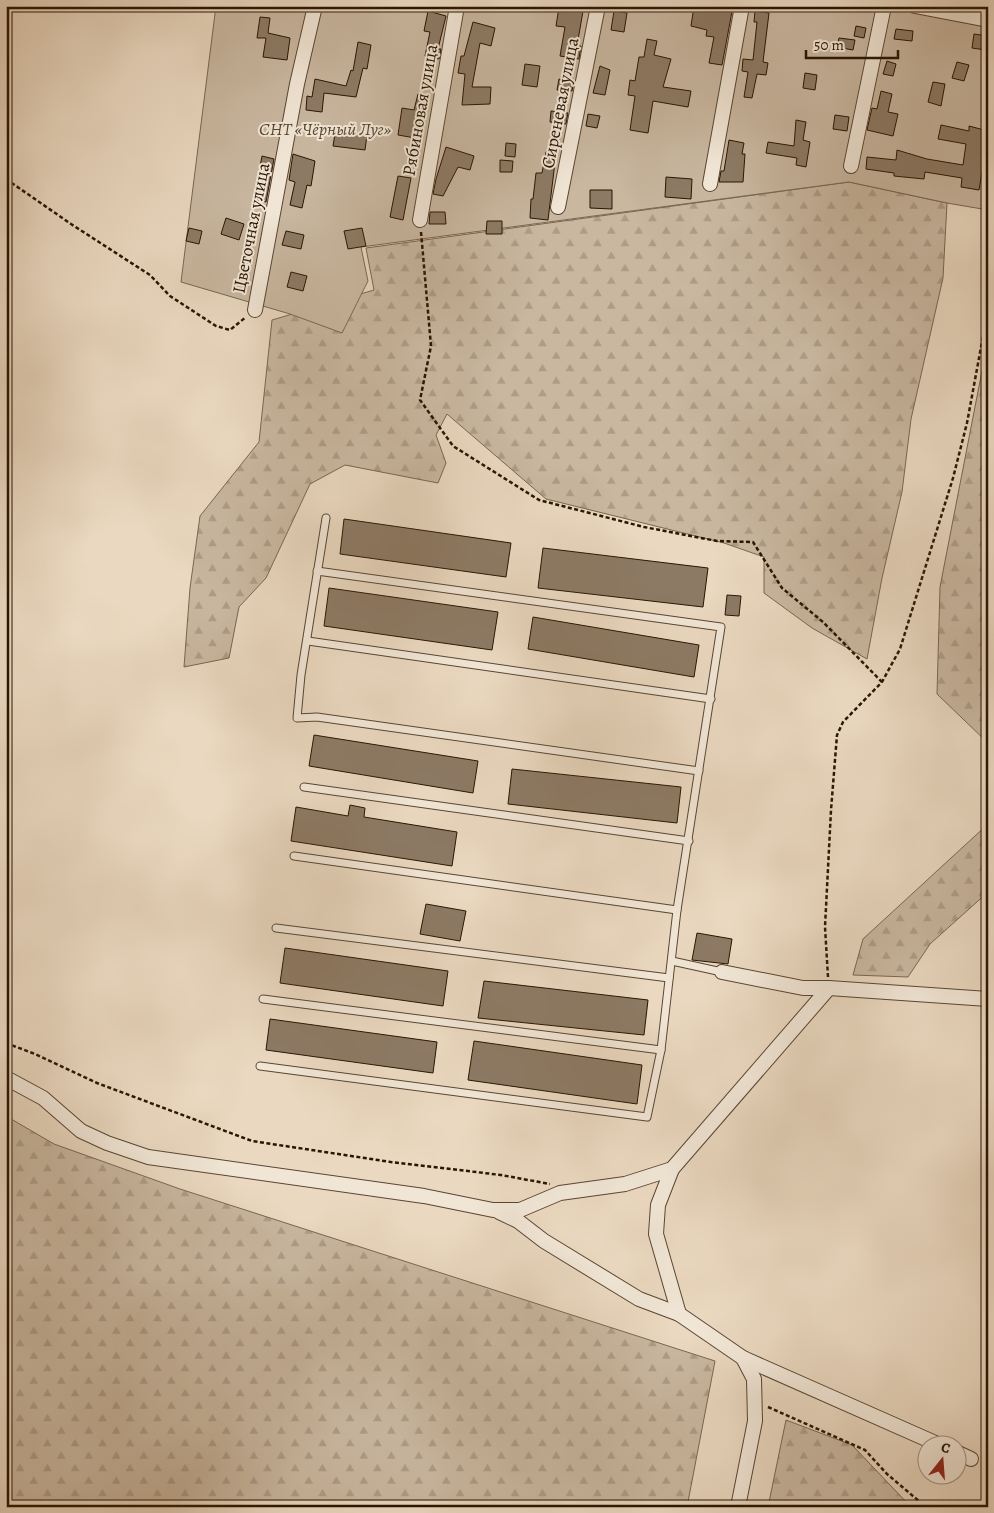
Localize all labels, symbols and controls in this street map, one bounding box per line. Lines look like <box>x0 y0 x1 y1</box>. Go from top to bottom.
scale bar <box>806 28 899 60</box>
street label: Сиреневая улица <box>536 35 585 171</box>
text: 50 m <box>814 35 844 55</box>
street label: Рябиновая улица <box>397 42 444 178</box>
park label: СНТ «Чёрный Луг» <box>259 117 392 141</box>
street label: Цветочная улица <box>227 160 276 295</box>
north arrow <box>916 1436 966 1486</box>
text: С <box>939 1438 953 1459</box>

